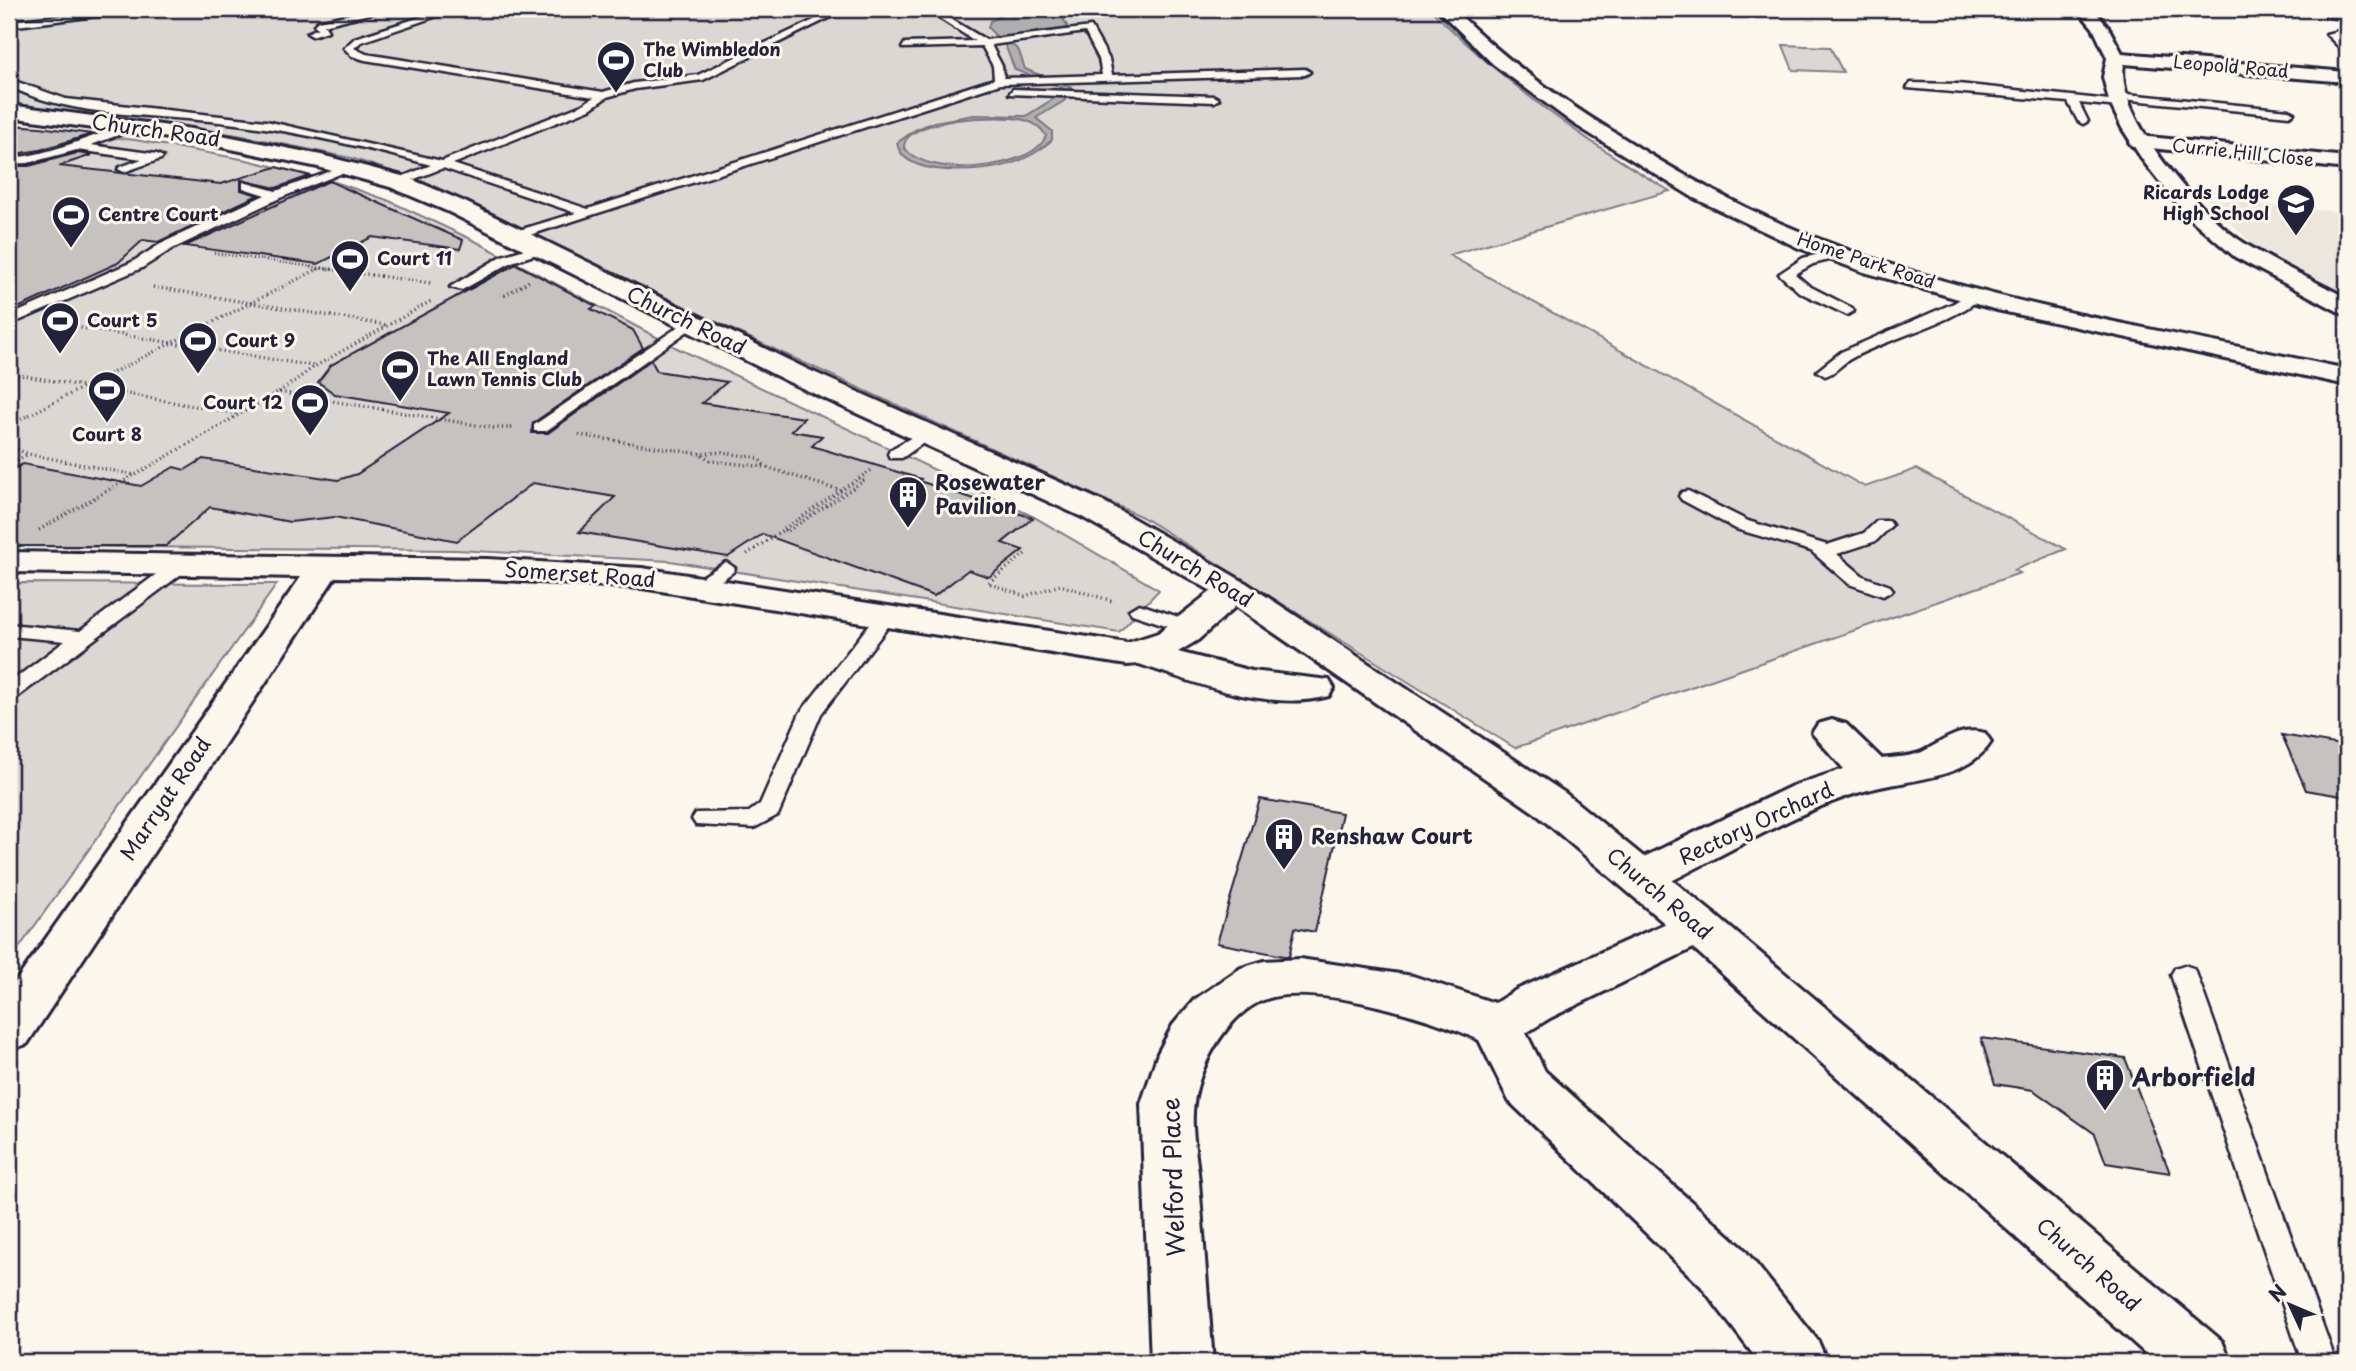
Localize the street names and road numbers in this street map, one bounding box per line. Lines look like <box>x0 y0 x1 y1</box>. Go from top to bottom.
street label: Leopold Road <box>2172 47 2290 84</box>
street label: Church Road <box>90 104 223 154</box>
street label: Currie Hill Close <box>2171 131 2316 172</box>
street label: Home Park Road <box>1794 224 1939 295</box>
street label: Church Road <box>622 276 752 362</box>
street label: Church Road <box>1132 520 1260 614</box>
street label: Somerset Road <box>503 552 657 594</box>
street label: Marryat Road <box>111 730 218 866</box>
street label: Rectory Orchard <box>1673 772 1838 872</box>
street label: Church Road <box>1600 839 1720 946</box>
street label: Welford Place <box>1151 1097 1193 1257</box>
street label: Church Road <box>2030 1209 2149 1318</box>

